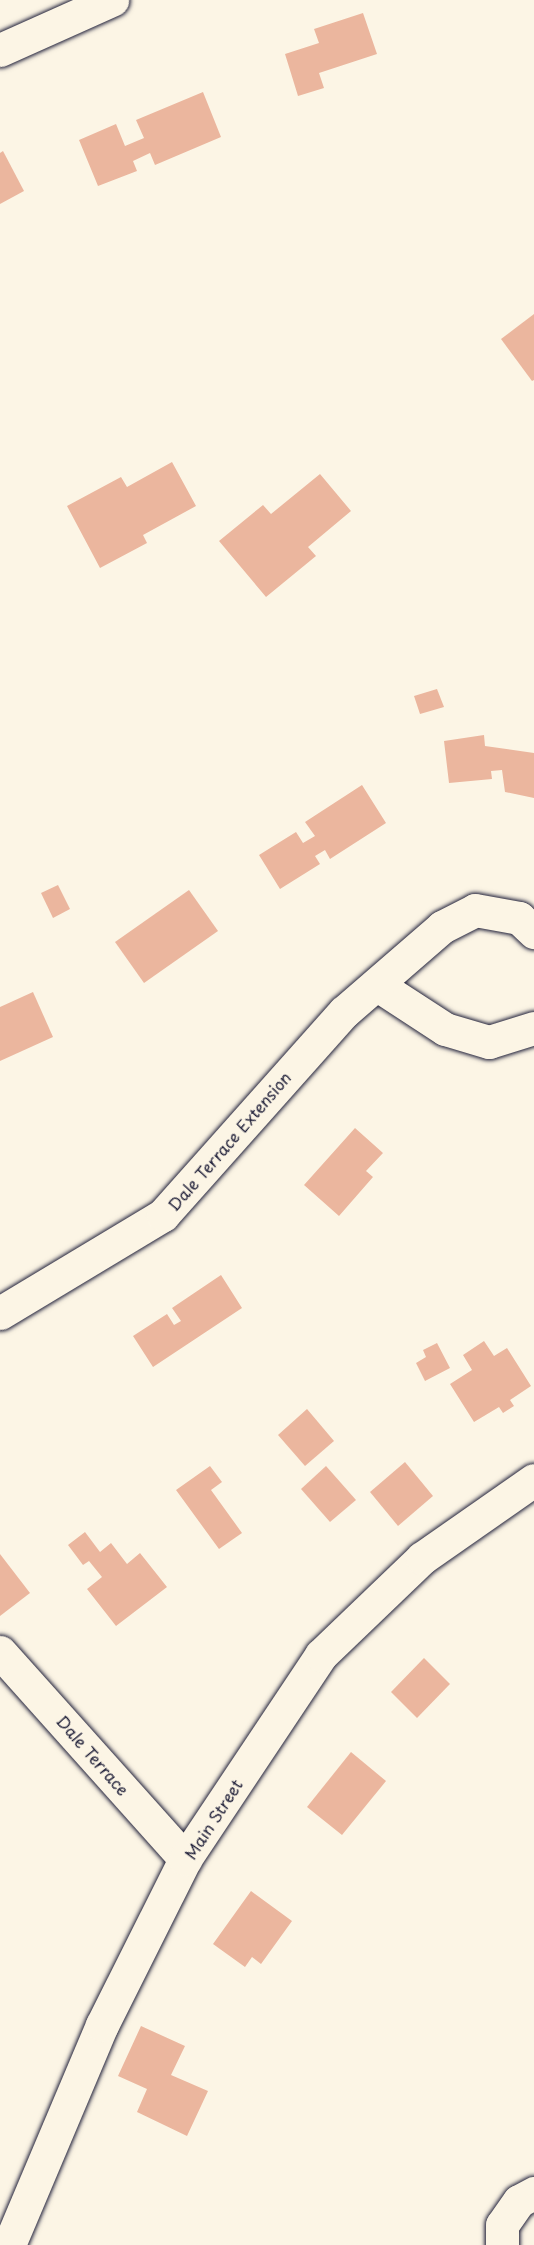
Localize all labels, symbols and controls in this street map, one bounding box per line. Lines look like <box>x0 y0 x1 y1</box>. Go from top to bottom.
street label: Dale Terrace Extension <box>163 1067 295 1215</box>
street label: Dale Terrace <box>53 1711 133 1799</box>
street label: Main Street <box>180 1775 246 1863</box>

